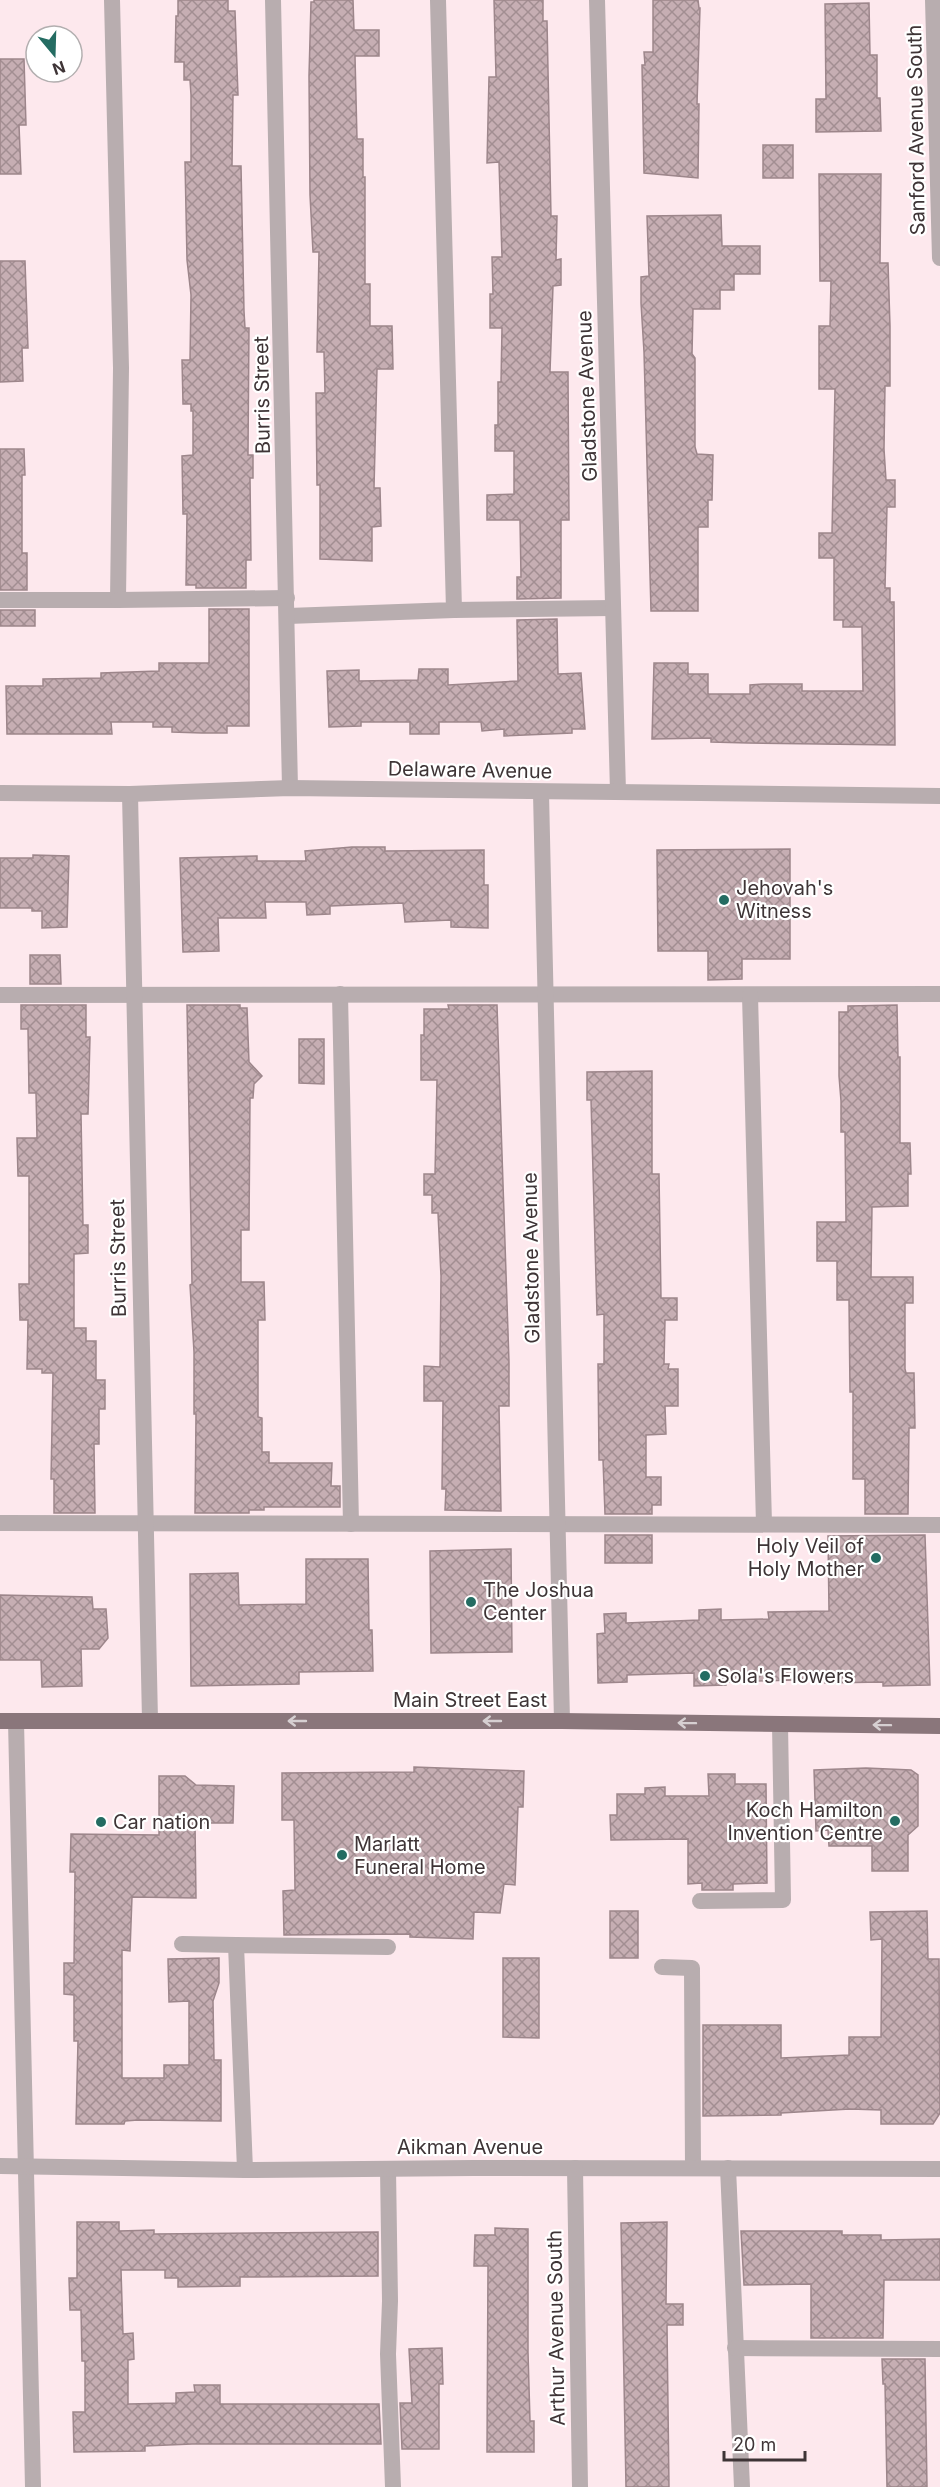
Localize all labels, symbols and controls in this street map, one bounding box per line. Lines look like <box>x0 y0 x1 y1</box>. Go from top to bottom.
north arrow <box>24 24 84 84</box>
street label: Sanford Avenue South <box>902 24 930 236</box>
text: N <box>50 57 68 80</box>
street label: Gladstone Avenue <box>572 310 602 482</box>
street label: Burris Street <box>249 335 275 454</box>
street label: Delaware Avenue <box>388 757 552 783</box>
place label: Jehovah's Witness <box>736 876 833 923</box>
marker: Jehovah's Witness <box>717 893 731 907</box>
street label: Gladstone Avenue <box>518 1172 544 1344</box>
street label: Burris Street <box>105 1198 131 1317</box>
place label: Holy Veil of Holy Mother <box>748 1534 865 1581</box>
marker: Holy Veil of Holy Mother <box>869 1551 883 1565</box>
place label: The Joshua Center <box>483 1578 594 1625</box>
marker: The Joshua Center <box>464 1595 478 1609</box>
place label: Sola's Flowers <box>717 1664 854 1688</box>
marker: Sola's Flowers <box>698 1669 712 1683</box>
street label: Main Street East <box>393 1688 547 1712</box>
one-way arrow <box>287 1715 307 1727</box>
one-way arrow <box>482 1715 502 1727</box>
one-way arrow <box>677 1717 697 1729</box>
one-way arrow <box>872 1719 892 1731</box>
place label: Koch Hamilton Invention Centre <box>727 1798 883 1845</box>
place label: Car nation <box>113 1810 210 1834</box>
marker: Koch Hamilton Invention Centre <box>888 1814 902 1828</box>
marker: Car nation <box>94 1815 108 1829</box>
place label: Marlatt Funeral Home <box>354 1832 486 1879</box>
marker: Marlatt Funeral Home <box>335 1848 349 1862</box>
street label: Aikman Avenue <box>397 2135 543 2159</box>
street label: Arthur Avenue South <box>542 2230 570 2426</box>
scale bar <box>724 2424 805 2462</box>
text: 20 m <box>733 2434 776 2455</box>

